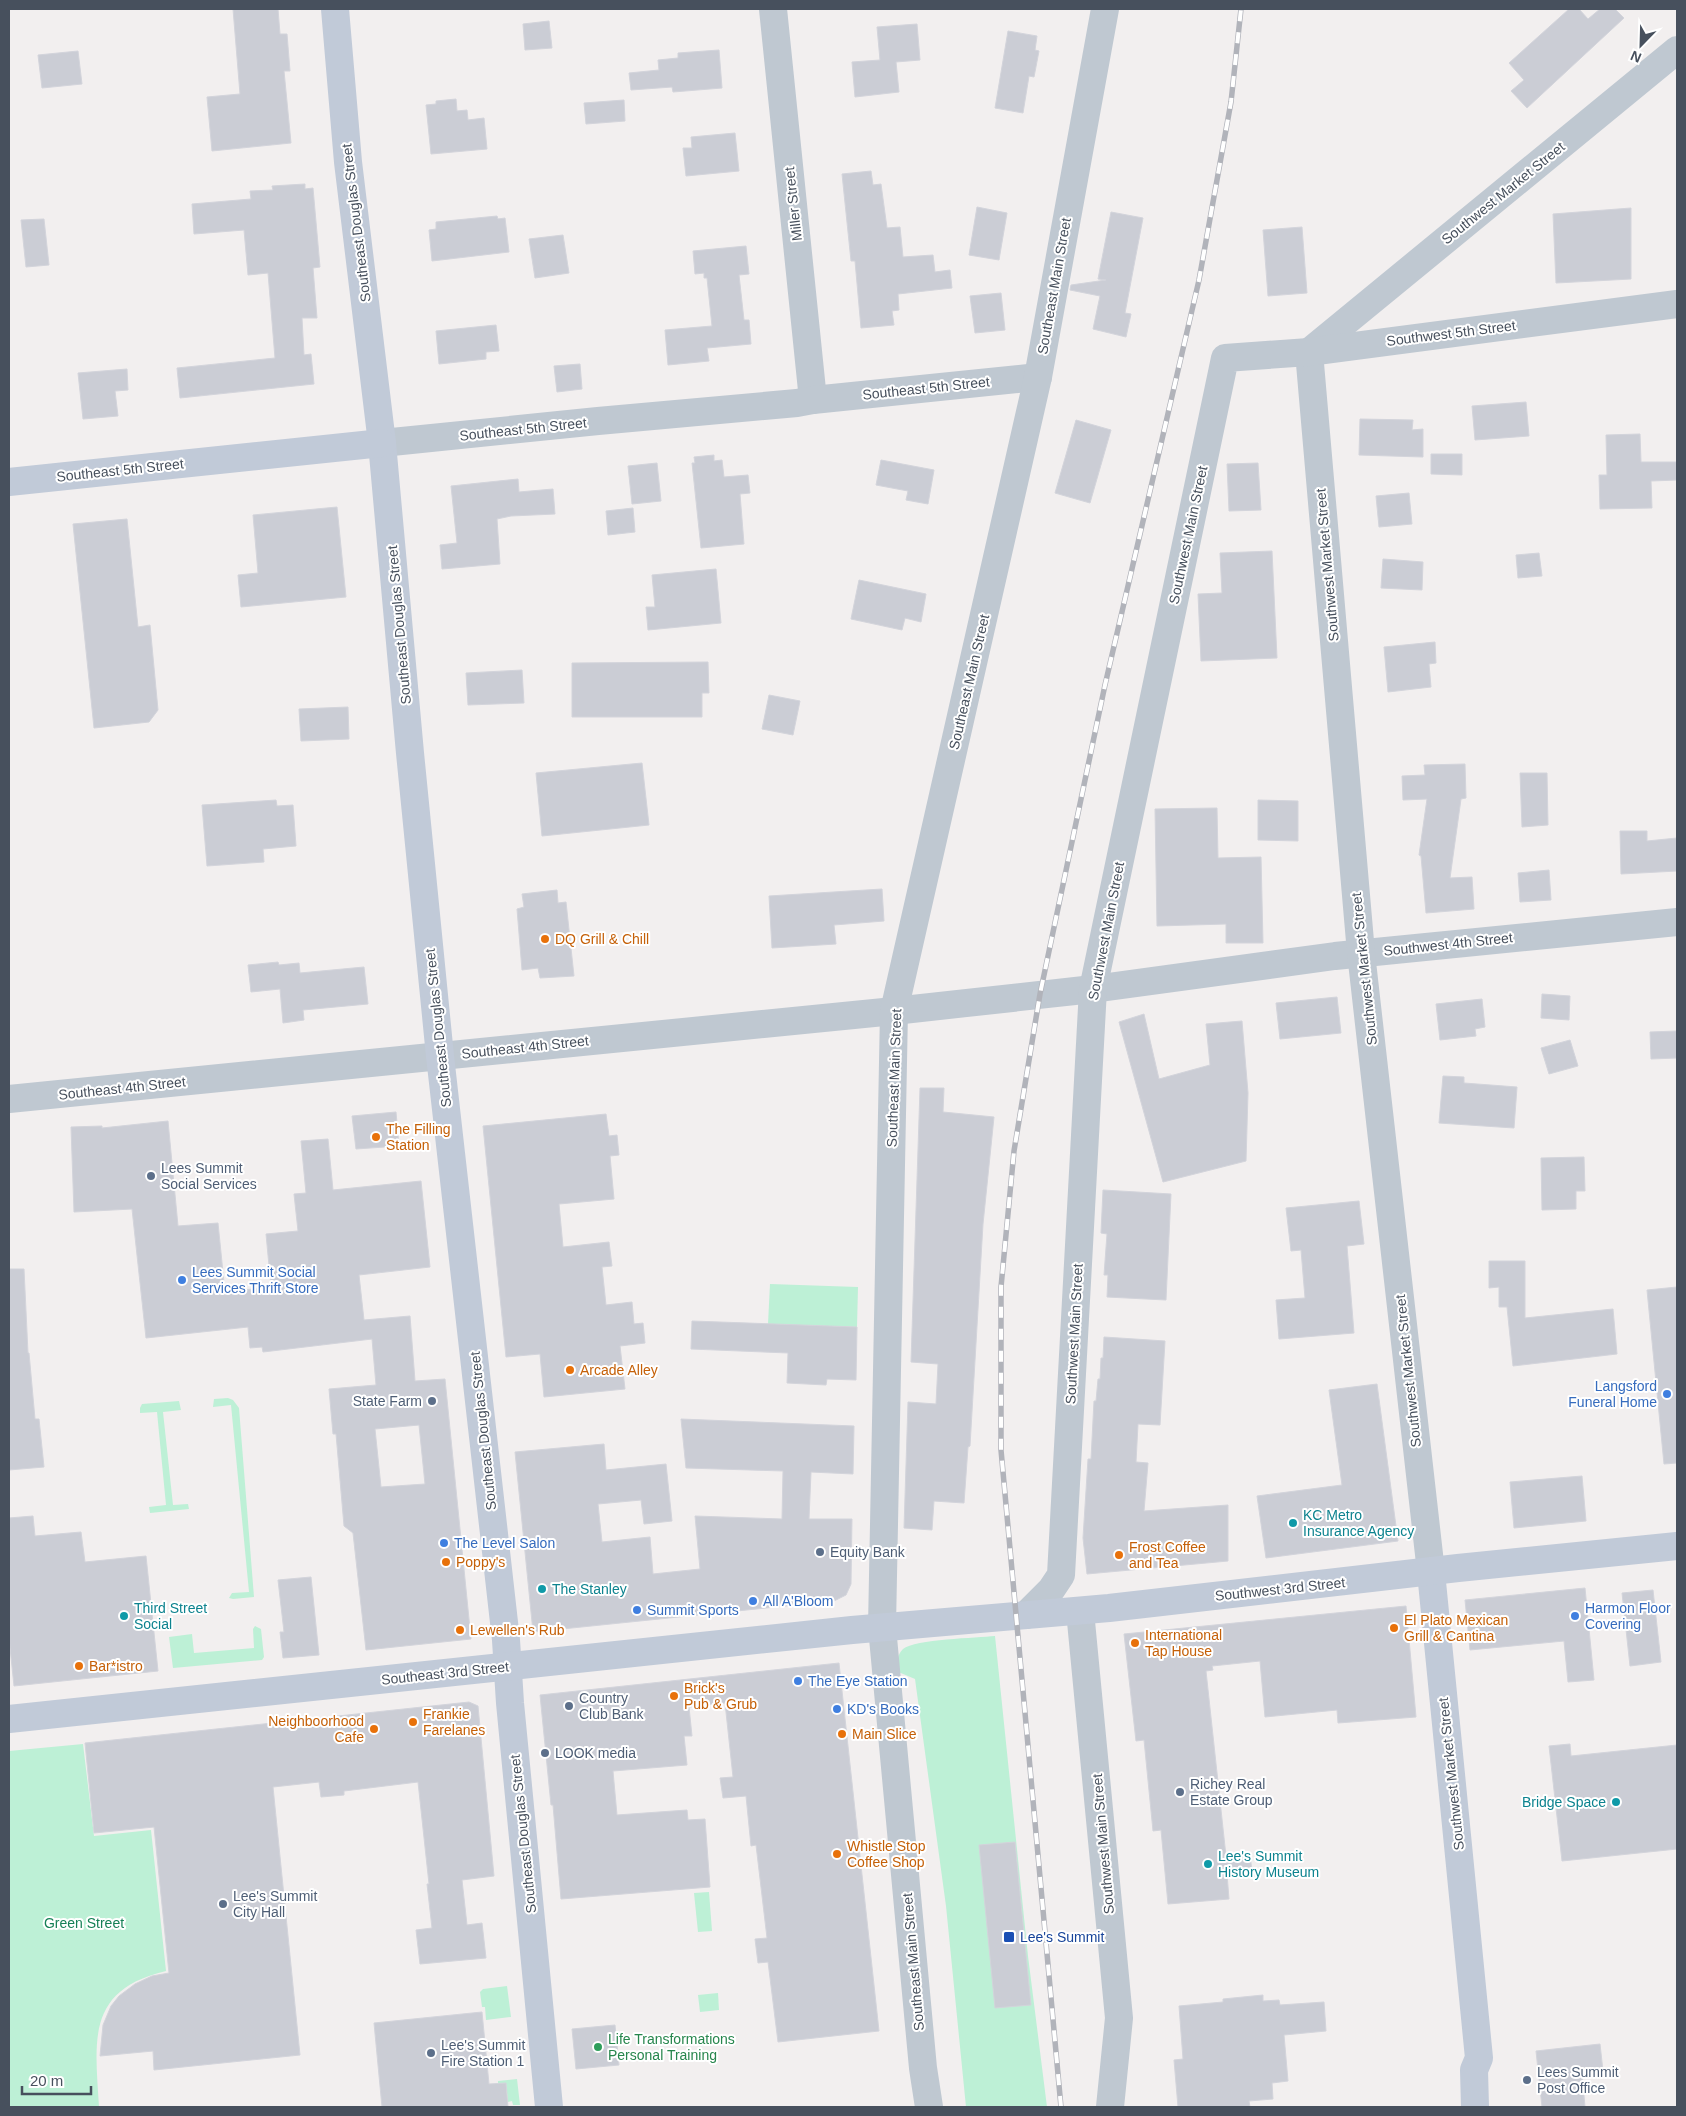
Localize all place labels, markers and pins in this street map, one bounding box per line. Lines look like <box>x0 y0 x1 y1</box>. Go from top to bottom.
place label: DQ Grill & Chill <box>555 931 649 947</box>
marker: DQ Grill & Chill <box>539 933 551 945</box>
place label: The Filling Station <box>386 1121 451 1153</box>
marker: The Filling Station <box>370 1131 382 1143</box>
place label: Lees Summit Social Services <box>161 1160 257 1192</box>
marker: Lees Summit Social Services <box>145 1170 157 1182</box>
place label: Lees Summit Social Services Thrift Store <box>192 1264 319 1296</box>
marker: Lees Summit Social Services Thrift Store <box>176 1274 188 1286</box>
place label: Arcade Alley <box>580 1362 658 1378</box>
marker: Arcade Alley <box>564 1364 576 1376</box>
place label: Langsford Funeral Home <box>1568 1378 1657 1410</box>
marker: Langsford Funeral Home <box>1661 1388 1673 1400</box>
place label: State Farm <box>353 1393 422 1409</box>
marker: State Farm <box>426 1395 438 1407</box>
place label: KC Metro Insurance Agency <box>1303 1507 1414 1539</box>
marker: KC Metro Insurance Agency <box>1287 1517 1299 1529</box>
place label: The Level Salon <box>454 1535 555 1551</box>
marker: The Level Salon <box>438 1537 450 1549</box>
place label: Frost Coffee and Tea <box>1129 1539 1206 1571</box>
place label: Equity Bank <box>830 1544 906 1560</box>
marker: Equity Bank <box>814 1546 826 1558</box>
marker: Frost Coffee and Tea <box>1113 1549 1125 1561</box>
place label: Poppy's <box>456 1554 505 1570</box>
marker: Poppy's <box>440 1556 452 1568</box>
place label: The Stanley <box>552 1581 627 1597</box>
marker: The Stanley <box>536 1583 548 1595</box>
place label: All A'Bloom <box>763 1593 833 1609</box>
marker: All A'Bloom <box>747 1595 759 1607</box>
place label: Third Street Social <box>134 1600 207 1632</box>
place label: Harmon Floor Covering <box>1585 1600 1671 1632</box>
place label: Summit Sports <box>647 1602 739 1618</box>
marker: Summit Sports <box>631 1604 643 1616</box>
marker: Third Street Social <box>118 1610 130 1622</box>
marker: Harmon Floor Covering <box>1569 1610 1581 1622</box>
place label: El Plato Mexican Grill & Cantina <box>1404 1612 1508 1644</box>
place label: Lewellen's Rub <box>470 1622 565 1638</box>
marker: El Plato Mexican Grill & Cantina <box>1388 1622 1400 1634</box>
marker: Lewellen's Rub <box>454 1624 466 1636</box>
place label: International Tap House <box>1145 1627 1222 1659</box>
marker: International Tap House <box>1129 1637 1141 1649</box>
place label: Bar*istro <box>89 1658 143 1674</box>
marker: Bar*istro <box>73 1660 85 1672</box>
place label: The Eye Station <box>808 1673 908 1689</box>
marker: The Eye Station <box>792 1675 804 1687</box>
place label: Brick's Pub & Grub <box>684 1680 757 1712</box>
place label: Country Club Bank <box>579 1690 645 1722</box>
marker: Brick's Pub & Grub <box>668 1690 680 1702</box>
marker: Country Club Bank <box>563 1700 575 1712</box>
place label: KD's Books <box>847 1701 919 1717</box>
marker: KD's Books <box>831 1703 843 1715</box>
place label: Frankie Farelanes <box>423 1706 485 1738</box>
place label: Neighboorhood Cafe <box>268 1713 364 1745</box>
marker: Frankie Farelanes <box>407 1716 419 1728</box>
marker: Neighboorhood Cafe <box>368 1723 380 1735</box>
place label: Main Slice <box>852 1726 917 1742</box>
marker: Main Slice <box>836 1728 848 1740</box>
place label: LOOK media <box>555 1745 636 1761</box>
marker: LOOK media <box>539 1747 551 1759</box>
place label: Richey Real Estate Group <box>1190 1776 1273 1808</box>
marker: Richey Real Estate Group <box>1174 1786 1186 1798</box>
place label: Bridge Space <box>1522 1794 1606 1810</box>
marker: Bridge Space <box>1610 1796 1622 1808</box>
place label: Whistle Stop Coffee Shop <box>847 1838 926 1870</box>
marker: Whistle Stop Coffee Shop <box>831 1848 843 1860</box>
place label: Lee's Summit History Museum <box>1218 1848 1319 1880</box>
marker: Lee's Summit History Museum <box>1202 1858 1214 1870</box>
place label: Lee's Summit City Hall <box>233 1888 317 1920</box>
marker: Lee's Summit City Hall <box>217 1898 229 1910</box>
place label: Lee's Summit <box>1020 1929 1104 1945</box>
marker: Lee's Summit <box>1002 1930 1016 1944</box>
place label: Life Transformations Personal Training <box>608 2031 735 2063</box>
place label: Lee's Summit Fire Station 1 <box>441 2037 525 2069</box>
marker: Life Transformations Personal Training <box>592 2041 604 2053</box>
marker: Lee's Summit Fire Station 1 <box>425 2047 437 2059</box>
place label: Lees Summit Post Office <box>1537 2064 1619 2096</box>
marker: Lees Summit Post Office <box>1521 2074 1533 2086</box>

